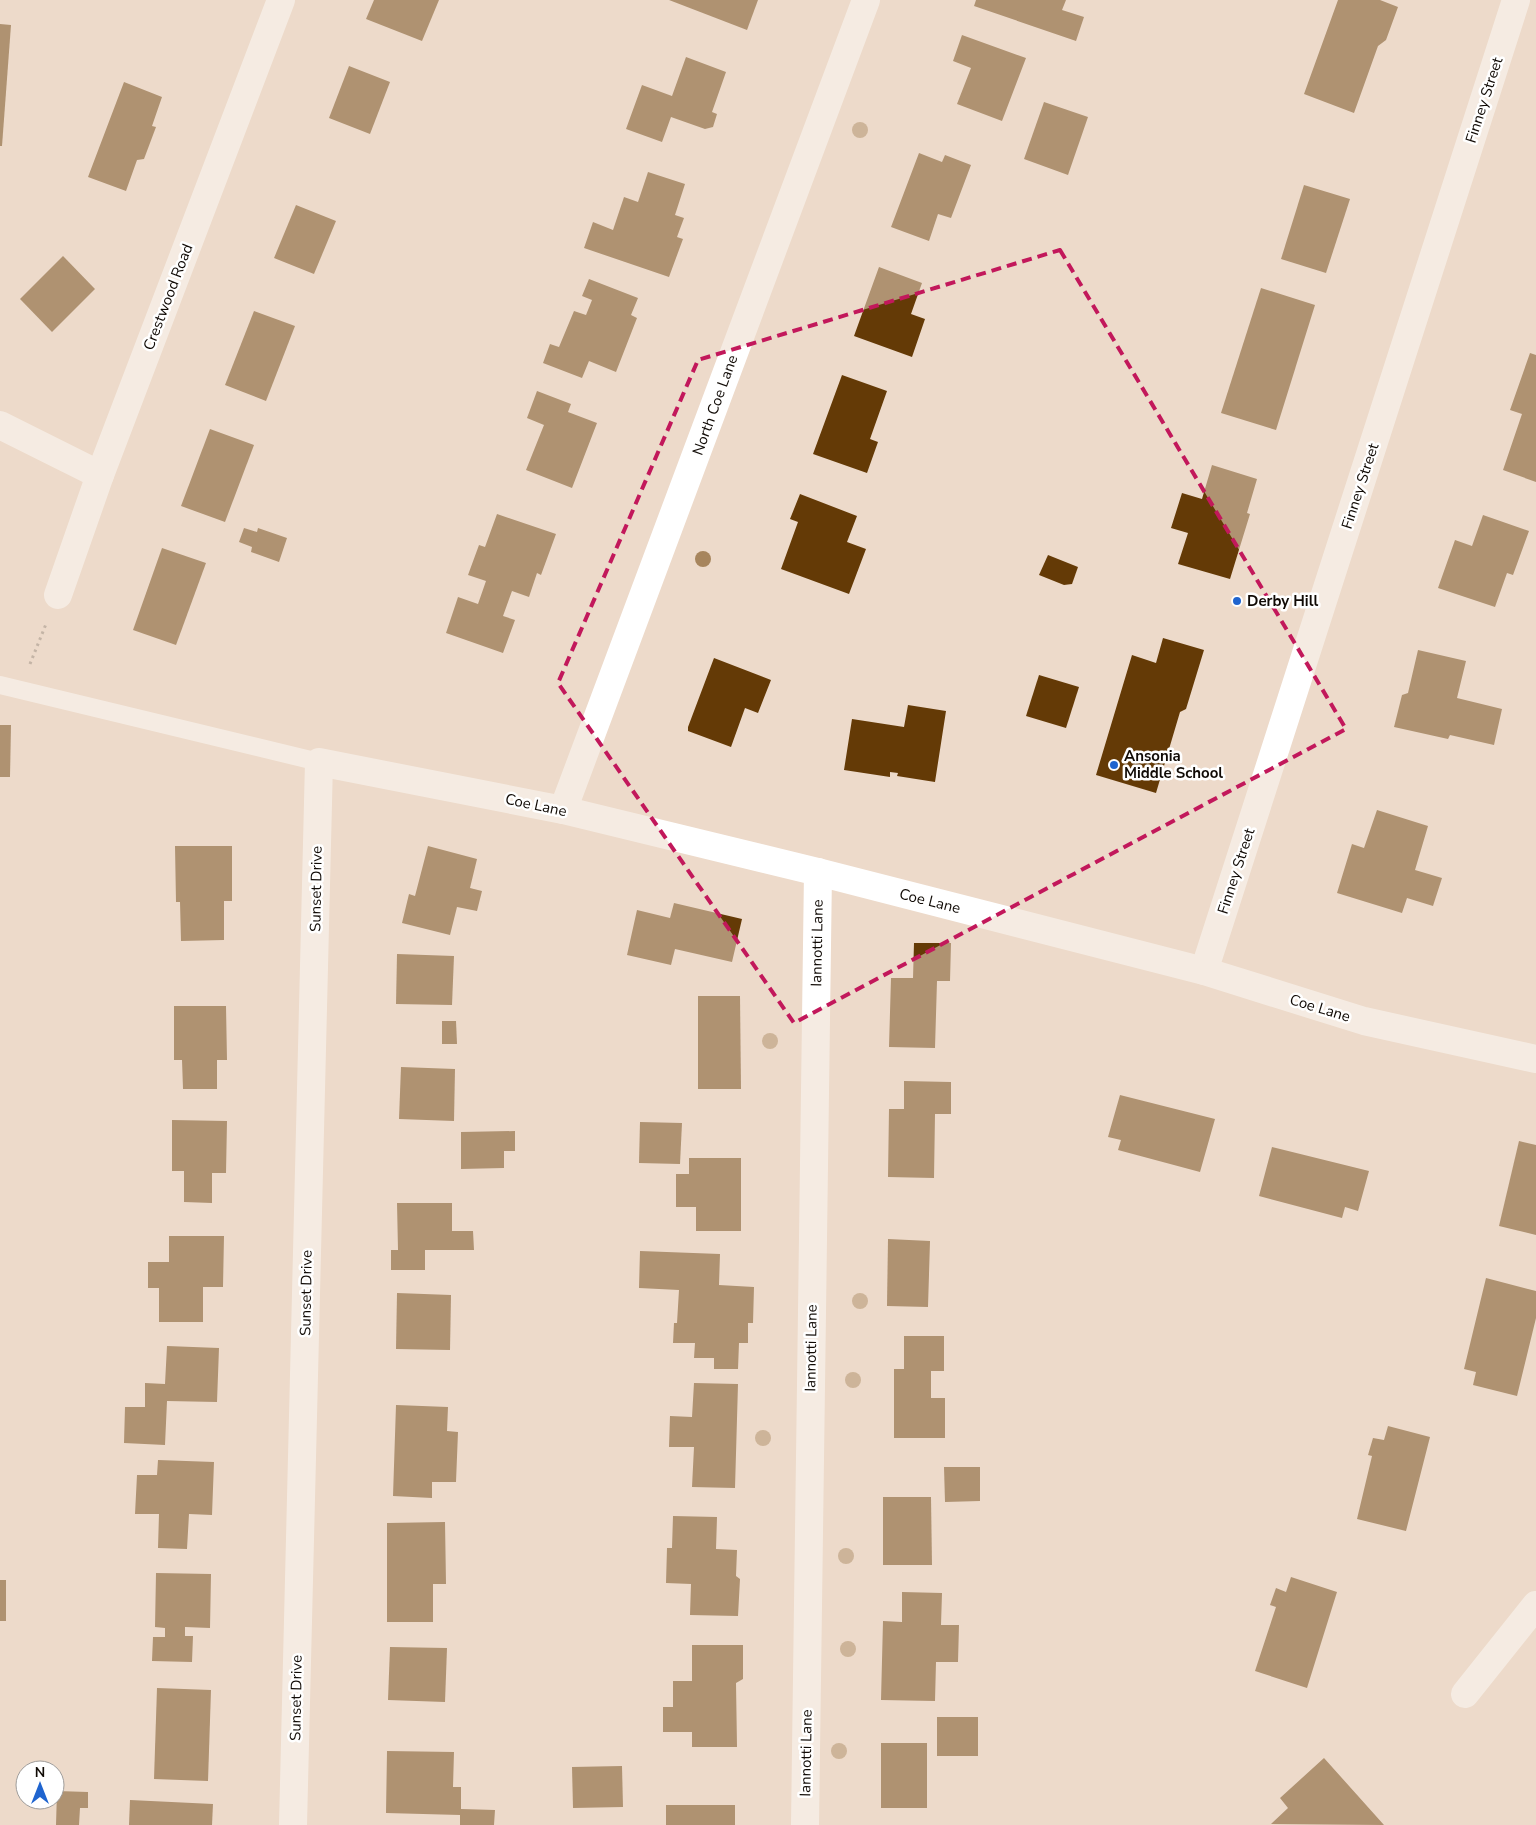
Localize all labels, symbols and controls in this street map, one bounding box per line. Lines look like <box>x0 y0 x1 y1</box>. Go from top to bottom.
street label: Finney Street <box>1461 54 1508 145</box>
street label: Crestwood Road <box>139 241 197 353</box>
street label: North Coe Lane <box>688 352 742 458</box>
street label: Finney Street <box>1337 440 1384 531</box>
place label: Derby Hill <box>1247 591 1318 611</box>
marker: Derby Hill <box>1231 595 1243 607</box>
place label: Ansonia Middle School <box>1124 746 1223 783</box>
marker: Ansonia Middle School <box>1108 759 1120 771</box>
street label: Coe Lane <box>503 789 569 821</box>
street label: Finney Street <box>1213 825 1260 916</box>
street label: Sunset Drive <box>305 846 327 932</box>
street label: Coe Lane <box>897 884 963 918</box>
street label: Iannotti Lane <box>806 899 828 987</box>
street label: Coe Lane <box>1287 989 1353 1027</box>
street label: Sunset Drive <box>295 1250 317 1336</box>
street label: Iannotti Lane <box>800 1304 822 1392</box>
street label: Sunset Drive <box>285 1655 307 1741</box>
street label: Iannotti Lane <box>795 1709 817 1797</box>
north arrow <box>15 1760 65 1810</box>
text: N <box>35 1763 45 1782</box>

